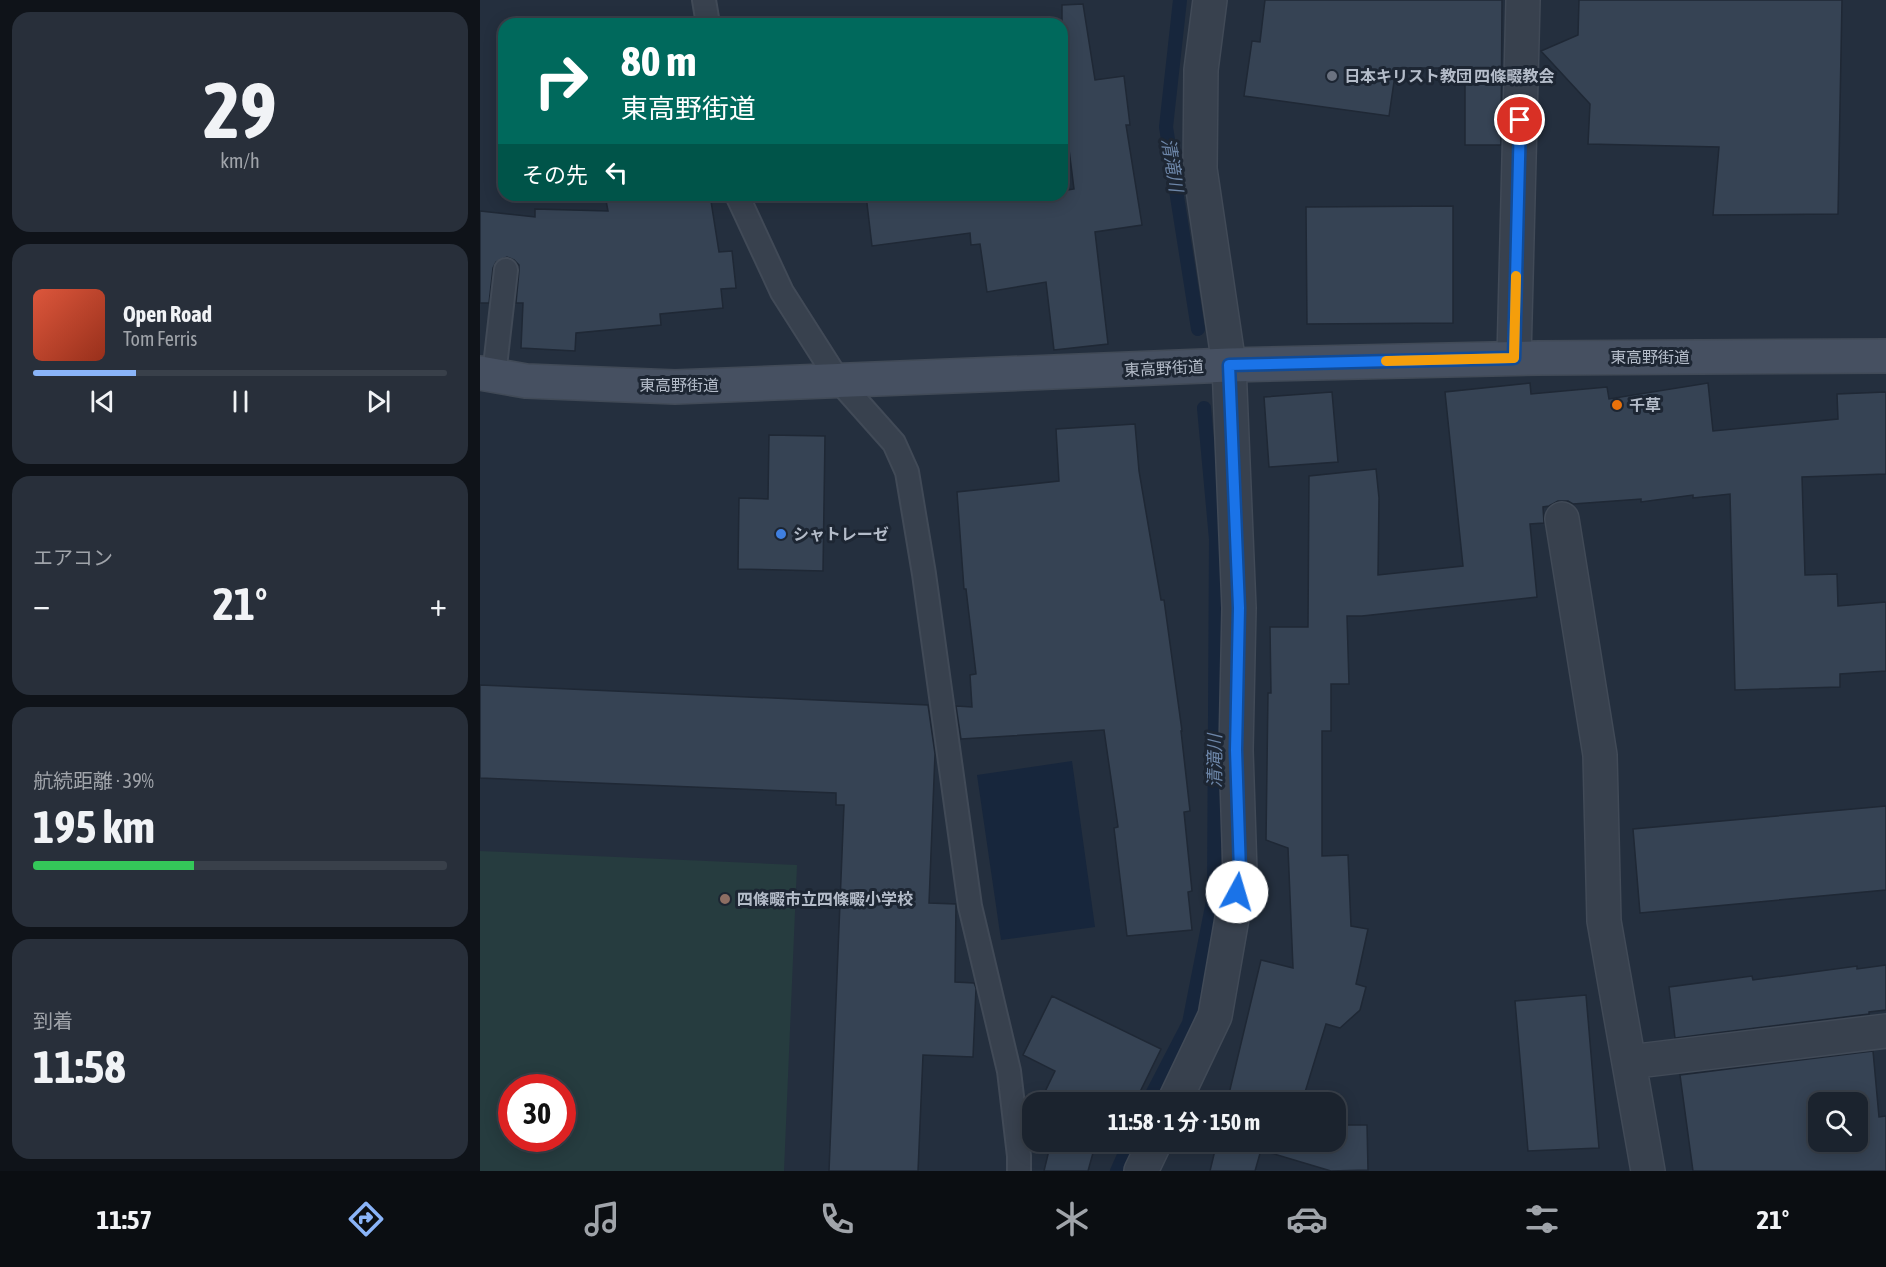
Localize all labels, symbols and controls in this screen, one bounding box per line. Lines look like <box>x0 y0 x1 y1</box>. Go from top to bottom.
text: 80 m <box>621 37 696 85</box>
icon: right <box>522 42 600 120</box>
text: 29 <box>203 65 277 155</box>
place label: 日本キリスト教団 四條畷教会 <box>1344 67 1554 85</box>
marker: 日本キリスト教団 四條畷教会 <box>1325 69 1339 83</box>
text: 東高野街道 <box>621 93 756 124</box>
pin <box>1494 94 1545 145</box>
icon: arrive <box>1503 103 1536 136</box>
water label: 清滝川 <box>1158 137 1187 195</box>
text: km/h <box>220 149 260 172</box>
icon: left <box>600 156 633 189</box>
text: その先 <box>522 162 588 188</box>
text: Open Road <box>123 301 212 327</box>
text: Tom Ferris <box>123 327 197 350</box>
street label: 東高野街道 <box>1610 348 1690 366</box>
street label: 東高野街道 <box>1124 357 1204 379</box>
street label: 東高野街道 <box>639 376 719 394</box>
icon: previous <box>86 385 119 418</box>
icon: pause <box>224 385 257 418</box>
icon: next <box>362 385 395 418</box>
place label: 千草 <box>1629 396 1661 414</box>
marker: 千草 <box>1610 398 1624 412</box>
place label: シャトレーゼ <box>793 525 889 543</box>
marker: シャトレーゼ <box>774 527 788 541</box>
text: エアコン <box>33 546 113 569</box>
text: 21° <box>213 578 267 630</box>
text: − <box>33 585 50 623</box>
text: + <box>430 585 447 623</box>
water label: 清滝川 <box>1204 732 1225 788</box>
text: 航続距離 · 39% <box>33 769 154 792</box>
text: 195 km <box>33 801 155 853</box>
position arrow <box>1205 860 1269 924</box>
place label: 四條畷市立四條畷小学校 <box>737 890 913 908</box>
marker: 四條畷市立四條畷小学校 <box>718 892 732 906</box>
text: 到着 <box>33 1009 73 1032</box>
text: 11:58 <box>33 1041 126 1093</box>
speed limit sign: 30 <box>498 1074 576 1152</box>
map controls <box>1808 1092 1868 1152</box>
button: search <box>1808 1092 1868 1152</box>
text: 11:58 · 1 分 · 150 m <box>1108 1109 1260 1135</box>
icon: directions <box>345 1198 387 1240</box>
icon: music <box>581 1198 623 1240</box>
icon: phone <box>816 1198 858 1240</box>
icon: climate <box>1051 1198 1093 1240</box>
icon: car <box>1286 1198 1328 1240</box>
icon: filters <box>1521 1198 1563 1240</box>
text: 11:57 <box>97 1204 152 1235</box>
text: 21° <box>1756 1204 1789 1235</box>

